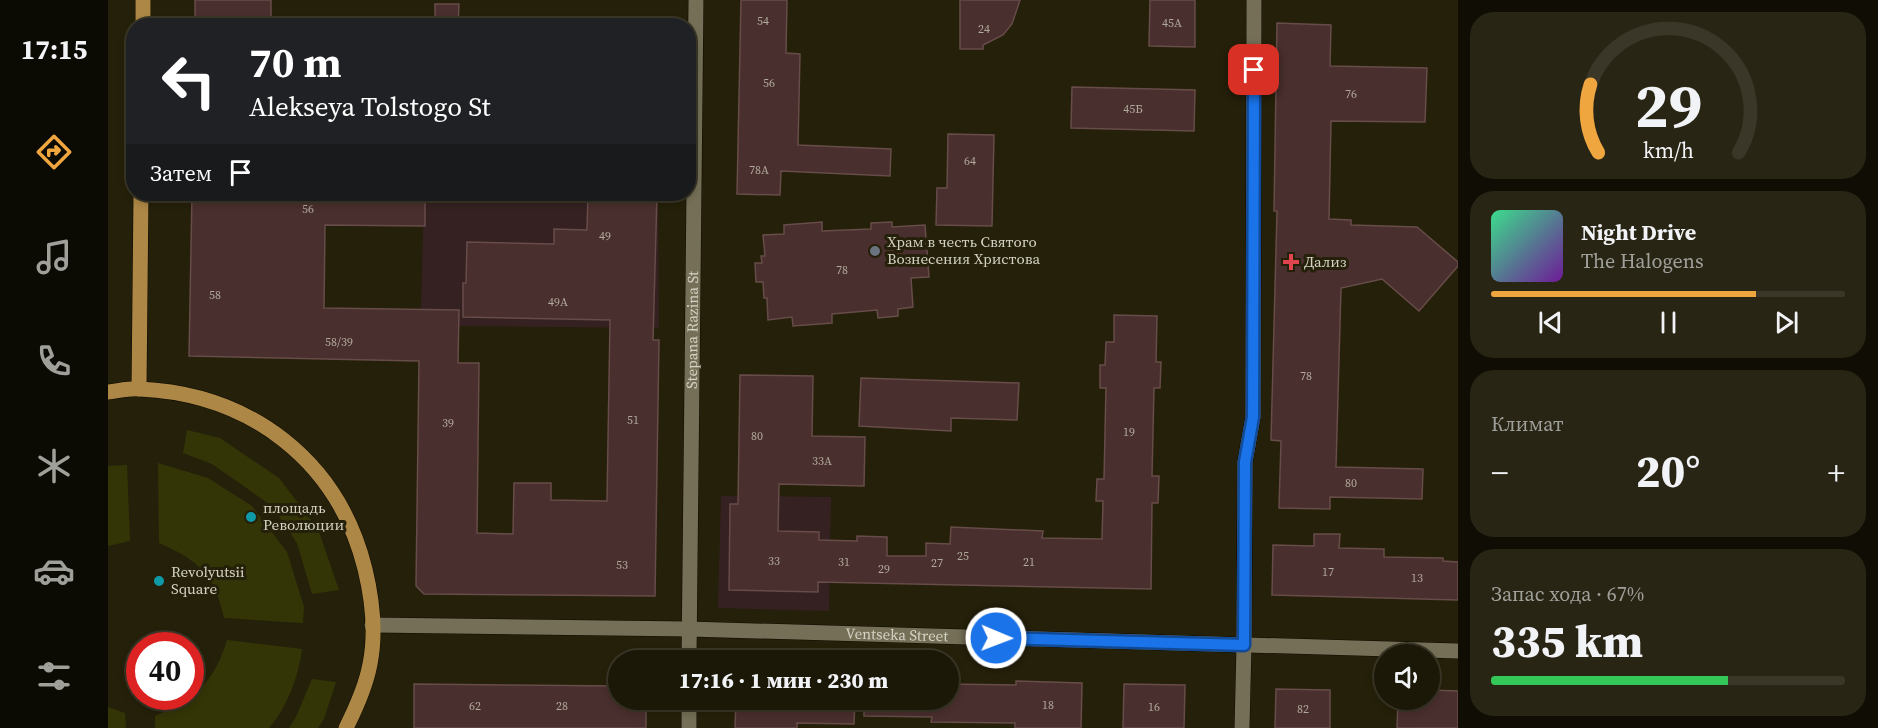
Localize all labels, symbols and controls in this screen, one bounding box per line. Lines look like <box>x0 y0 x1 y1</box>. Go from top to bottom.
house number: 54 <box>757 13 769 29</box>
house number: 45А <box>1162 15 1182 31</box>
house number: 24 <box>978 21 990 37</box>
text: 17:15 <box>21 31 87 68</box>
text: 70 m <box>249 33 342 91</box>
icon: left <box>150 42 228 120</box>
pin <box>1228 44 1279 95</box>
icon: arrive <box>1237 53 1270 86</box>
text: 29 <box>1634 62 1702 148</box>
house number: 56 <box>763 75 775 91</box>
house number: 76 <box>1345 86 1357 102</box>
text: Alekseya Tolstogo St <box>249 88 491 125</box>
house number: 45Б <box>1123 101 1143 117</box>
icon: directions <box>33 131 75 173</box>
text: km/h <box>1642 136 1694 165</box>
house number: 64 <box>964 153 976 169</box>
icon: arrive <box>224 156 257 189</box>
text: Затем <box>150 158 212 188</box>
house number: 78А <box>749 162 769 178</box>
house number: 56 <box>302 201 314 217</box>
text: Night Drive <box>1581 217 1696 247</box>
house number: 49 <box>599 228 611 244</box>
place label: Храм в честь Святого Вознесения Христова <box>887 231 1041 269</box>
icon: music <box>33 236 75 278</box>
marker: Храм в честь Святого Вознесения Христова <box>868 244 882 258</box>
text: The Halogens <box>1581 247 1704 275</box>
place label: Дализ <box>1304 251 1346 272</box>
marker: Дализ <box>1282 253 1300 271</box>
house number: 78 <box>836 262 848 278</box>
street label: Stepana Razina St <box>681 271 703 389</box>
house number: 58 <box>209 287 221 303</box>
house number: 49А <box>548 294 568 310</box>
icon: previous <box>1534 306 1567 339</box>
icon: pause <box>1652 306 1685 339</box>
icon: next <box>1770 306 1803 339</box>
house number: 58/39 <box>325 334 353 350</box>
icon: phone <box>33 340 75 382</box>
house number: 78 <box>1300 368 1312 384</box>
text: Климат <box>1491 410 1564 438</box>
house number: 51 <box>627 412 639 428</box>
house number: 39 <box>442 415 454 431</box>
house number: 19 <box>1123 424 1135 440</box>
house number: 80 <box>751 428 763 444</box>
text: 20° <box>1636 440 1700 502</box>
icon: climate <box>33 445 75 487</box>
text: − <box>1491 450 1509 495</box>
text: + <box>1827 450 1845 495</box>
house number: 33А <box>812 453 832 469</box>
house number: 80 <box>1345 475 1357 491</box>
place label: площадь Революции <box>263 497 345 535</box>
marker: площадь Революции <box>244 510 258 524</box>
house number: 25 <box>957 548 969 564</box>
icon: car <box>33 550 75 592</box>
house number: 33 <box>768 553 780 569</box>
house number: 31 <box>838 554 850 570</box>
house number: 21 <box>1023 554 1035 570</box>
house number: 27 <box>931 555 943 571</box>
house number: 53 <box>616 557 628 573</box>
place label: Revolyutsii Square <box>171 561 245 599</box>
house number: 29 <box>878 561 890 577</box>
house number: 17 <box>1322 564 1334 580</box>
house number: 13 <box>1411 570 1423 586</box>
marker: Revolyutsii Square <box>152 574 166 588</box>
text: Запас хода · 67% <box>1491 580 1644 608</box>
position arrow <box>964 606 1028 670</box>
text: 335 km <box>1491 610 1643 672</box>
street label: Ventseka Street <box>845 622 949 646</box>
speed limit sign: 40 <box>126 632 204 710</box>
map controls <box>1374 644 1440 710</box>
button: sound <box>1374 644 1440 710</box>
icon: filters <box>33 655 75 697</box>
text: 17:16 · 1 мин · 230 m <box>679 665 888 695</box>
house number: 18 <box>1042 697 1054 713</box>
house number: 62 <box>469 698 481 714</box>
house number: 28 <box>556 698 568 714</box>
house number: 16 <box>1148 699 1160 715</box>
house number: 82 <box>1297 701 1309 717</box>

